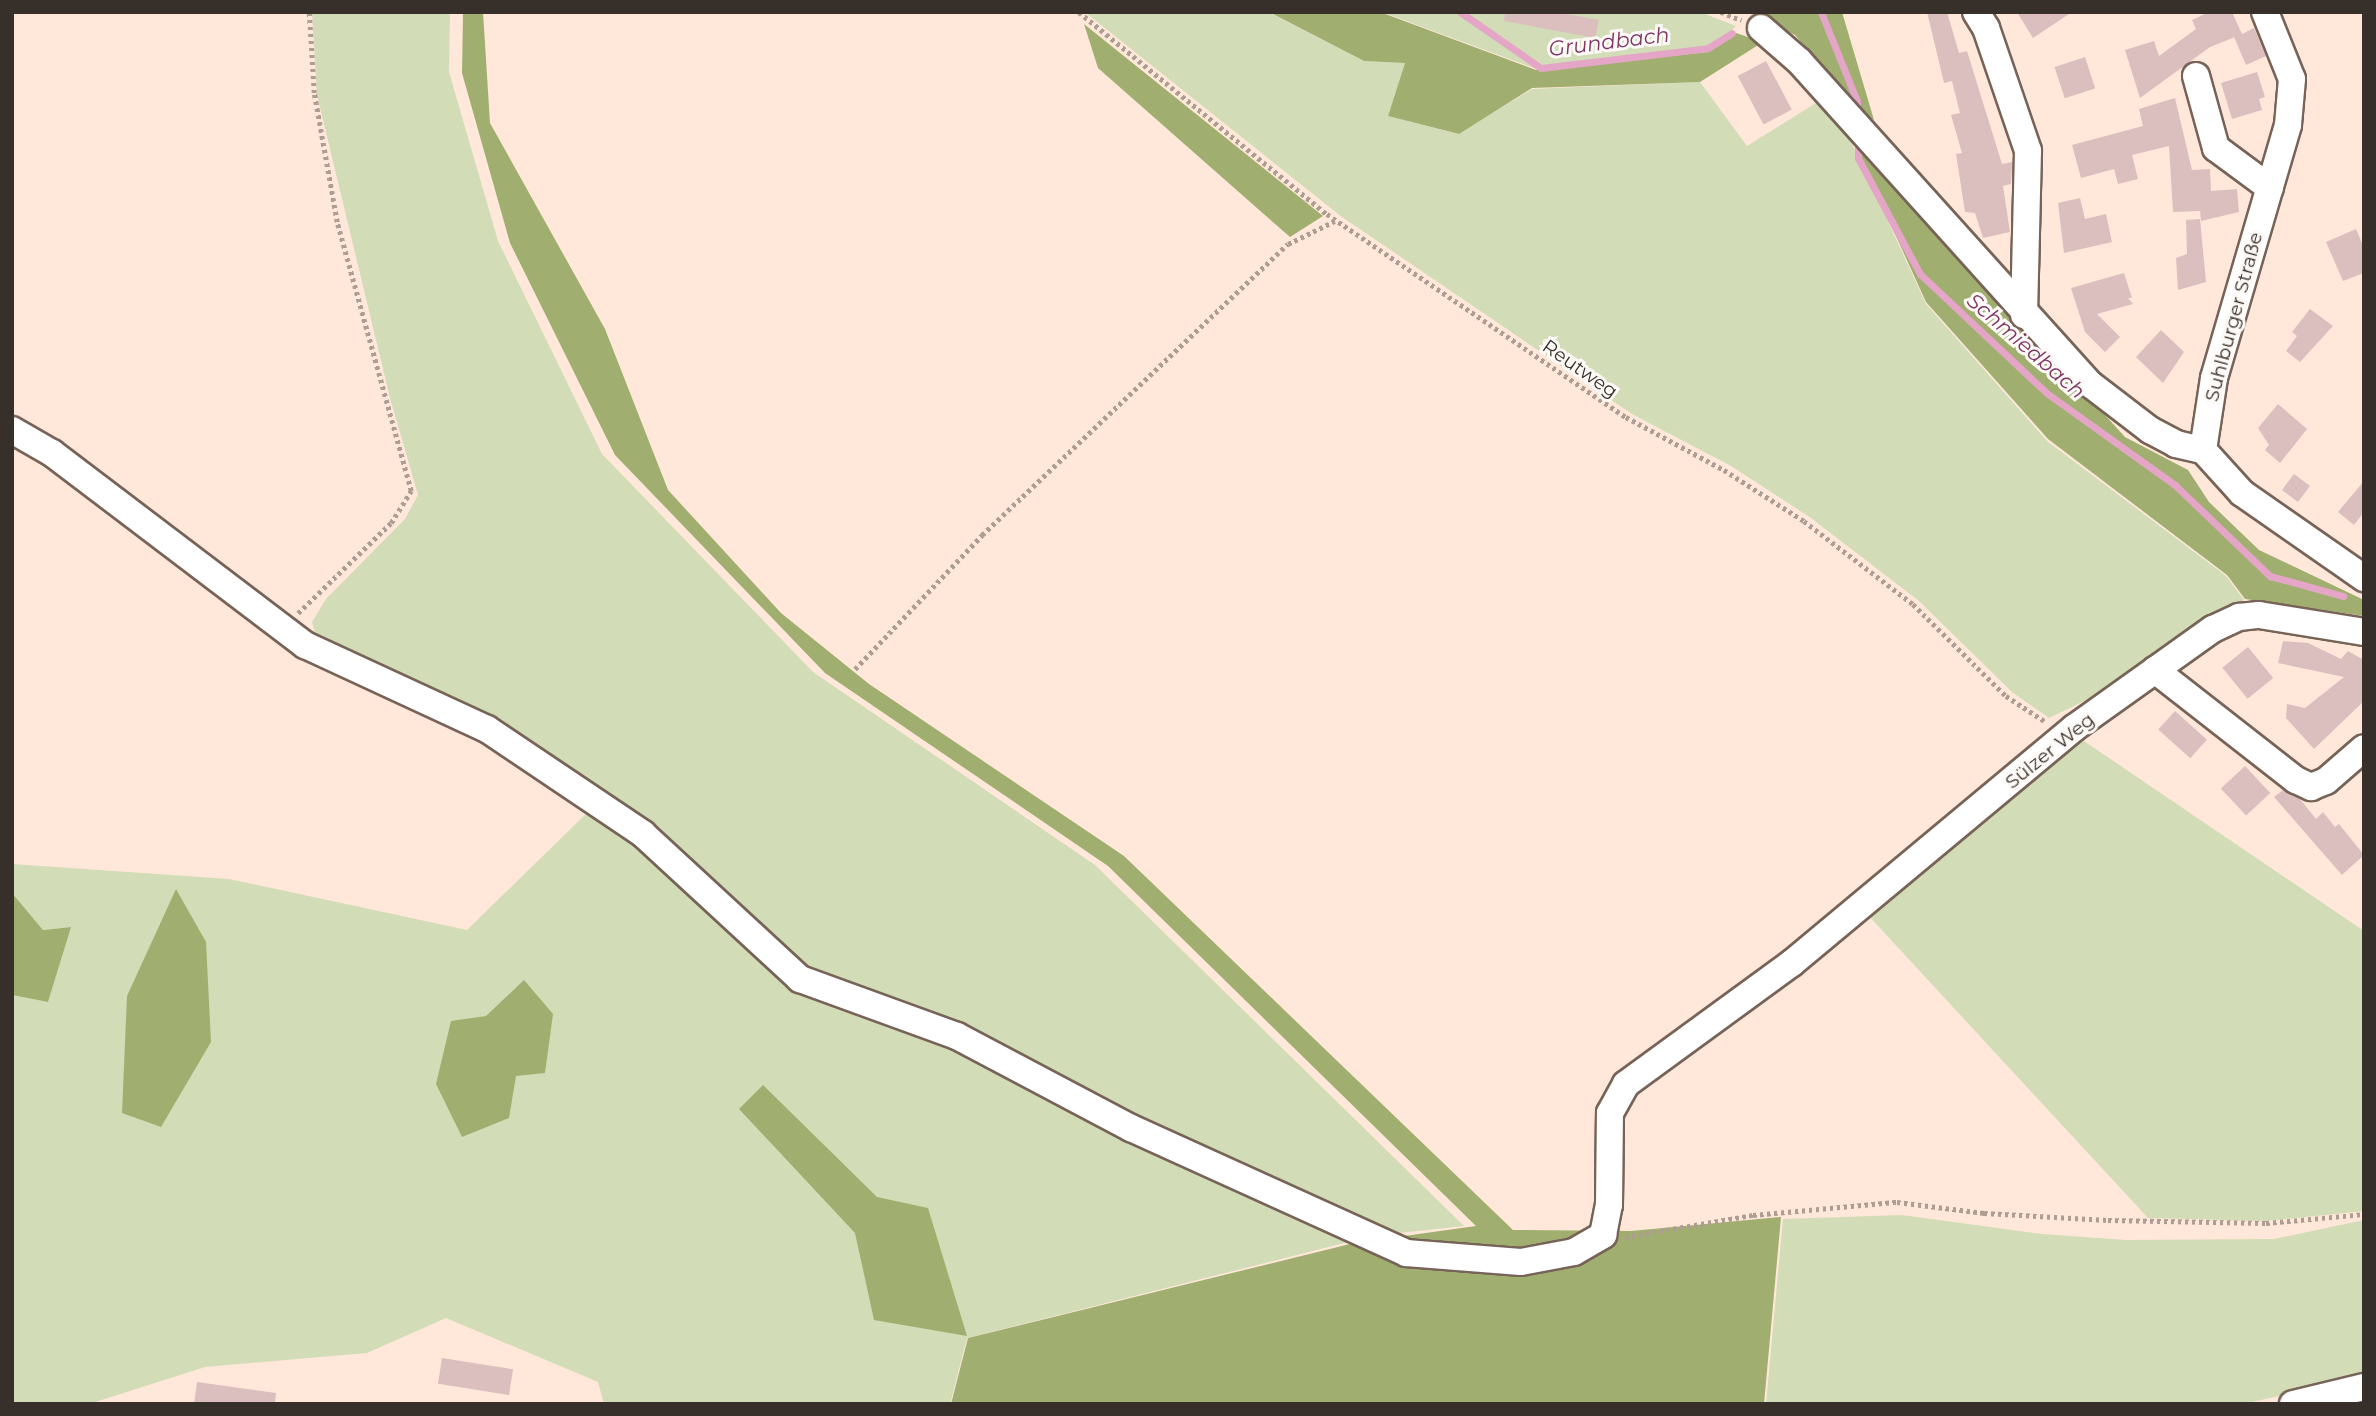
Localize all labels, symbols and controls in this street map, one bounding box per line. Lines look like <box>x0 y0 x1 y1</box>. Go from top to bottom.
water label: Grundbach <box>1547 22 1671 62</box>
street label: Suhlburger Straße <box>2200 230 2268 404</box>
water label: Schmiedbach <box>1962 288 2090 404</box>
street label: Reutweg <box>1538 335 1622 403</box>
street label: Sülzer Weg <box>2001 708 2099 794</box>

